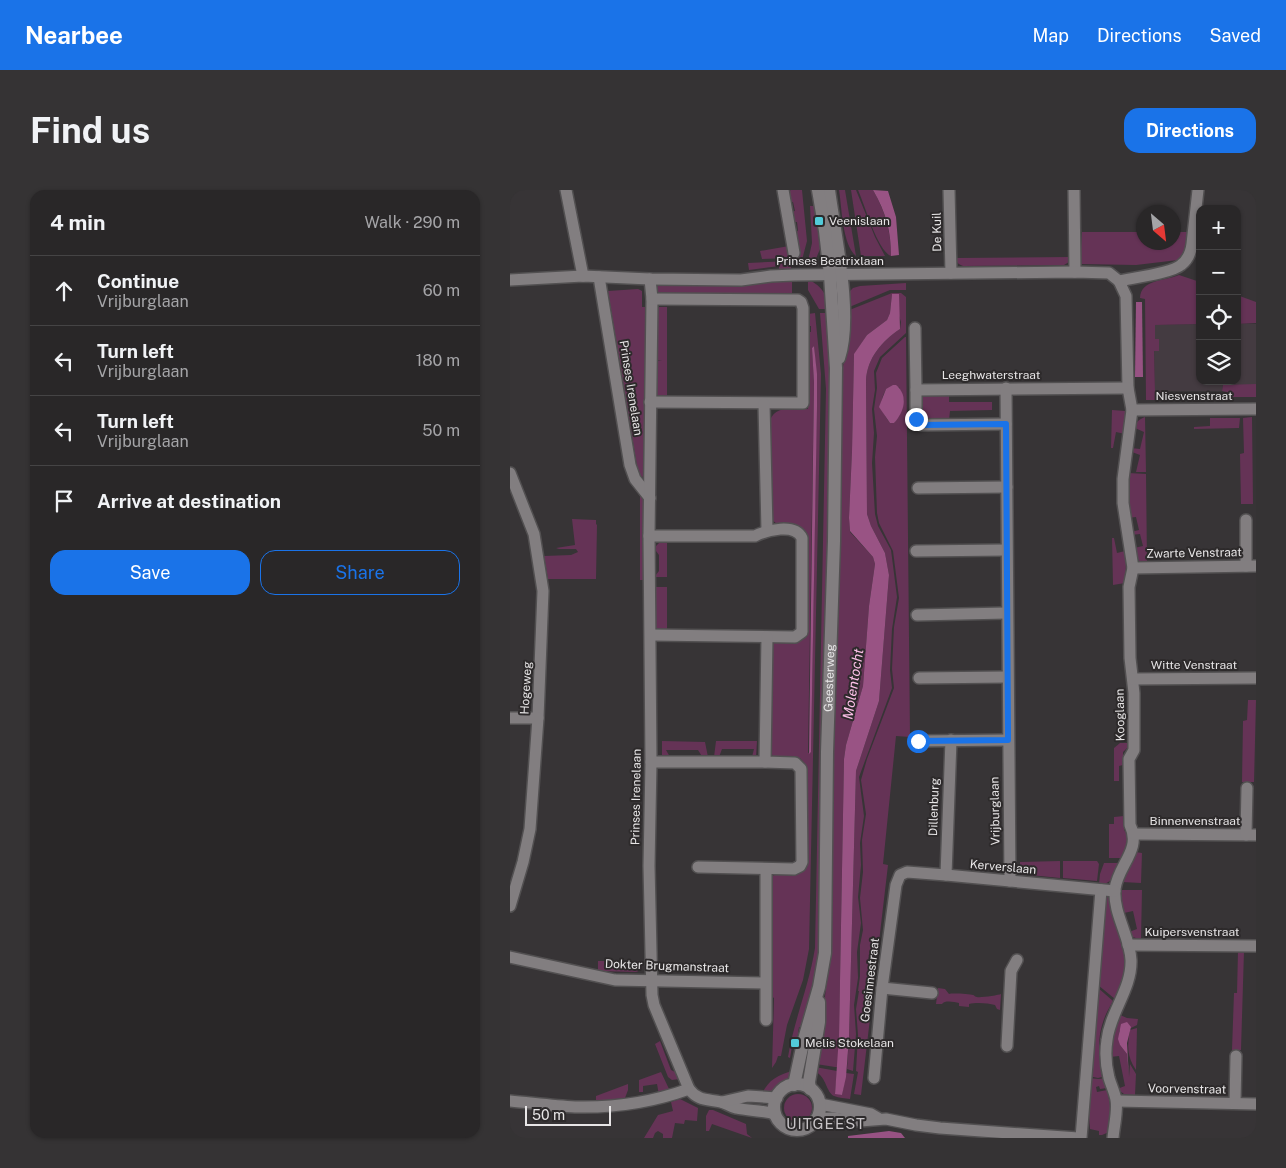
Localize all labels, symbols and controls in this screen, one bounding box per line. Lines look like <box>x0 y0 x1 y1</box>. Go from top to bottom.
text: Nearbee <box>25 21 123 49</box>
text: Map <box>1032 25 1069 46</box>
text: Directions <box>1097 25 1182 46</box>
text: Saved <box>1210 25 1261 46</box>
button: Directions <box>1124 108 1256 153</box>
text: Find us <box>30 110 150 151</box>
north arrow <box>1136 205 1181 250</box>
map controls <box>1196 205 1241 385</box>
button: + <box>1196 205 1241 250</box>
text: 4 min <box>50 210 105 235</box>
street label: De Kuil <box>930 212 944 252</box>
text: Walk · 290 m <box>365 213 460 232</box>
place label: Veenislaan <box>829 214 890 228</box>
marker: Veenislaan <box>813 215 825 227</box>
button: − <box>1196 250 1241 295</box>
street label: Prinses Beatrixlaan <box>776 254 884 268</box>
text: Continue <box>97 270 179 292</box>
icon: ahead <box>50 277 78 305</box>
text: 60 m <box>423 281 460 300</box>
text: Vrijburglaan <box>97 292 189 311</box>
button: locate <box>1196 295 1241 340</box>
street label: Prinses Irenelaan <box>617 339 645 437</box>
text: Turn left <box>97 340 174 362</box>
button: layers <box>1196 340 1241 385</box>
icon: left <box>50 347 78 375</box>
text: 180 m <box>416 351 460 370</box>
text: Vrijburglaan <box>97 362 189 381</box>
street label: Leeghwaterstraat <box>942 368 1041 382</box>
street label: Niesvenstraat <box>1155 389 1233 403</box>
route end <box>905 408 928 431</box>
text: Turn left <box>97 410 174 432</box>
icon: left <box>50 417 78 445</box>
text: 50 m <box>422 421 460 440</box>
text: Vrijburglaan <box>97 432 189 451</box>
icon: arrive <box>50 487 78 515</box>
text: Arrive at destination <box>97 490 281 512</box>
street label: Zwarte Venstraat <box>1146 545 1242 561</box>
button: Save <box>50 550 250 595</box>
button: Share <box>260 550 460 595</box>
street label: Geesterweg <box>821 644 838 712</box>
water label: Molentocht <box>840 647 867 720</box>
street label: Witte Venstraat <box>1151 658 1237 672</box>
street label: Hogeweg <box>518 661 534 715</box>
street label: Kooglaan <box>1113 689 1127 741</box>
route start <box>907 730 930 753</box>
street label: Prinses Irenelaan <box>628 749 644 845</box>
street label: Vrijburglaan <box>987 776 1003 846</box>
street label: Dillenburg <box>926 778 942 836</box>
street label: Binnenvenstraat <box>1150 814 1241 828</box>
street label: Kerverslaan <box>969 857 1037 877</box>
street label: Kuipersvenstraat <box>1145 925 1240 939</box>
street label: Goesinnestraat <box>858 937 882 1023</box>
street label: Dokter Brugmanstraat <box>605 957 730 975</box>
place label: Melis Stokelaan <box>805 1036 894 1050</box>
marker: Melis Stokelaan <box>789 1037 801 1049</box>
street label: Voorvenstraat <box>1148 1081 1227 1097</box>
scale bar <box>525 1103 611 1126</box>
text: 50 m <box>532 1107 565 1123</box>
district label: UITGEEST <box>786 1115 866 1132</box>

